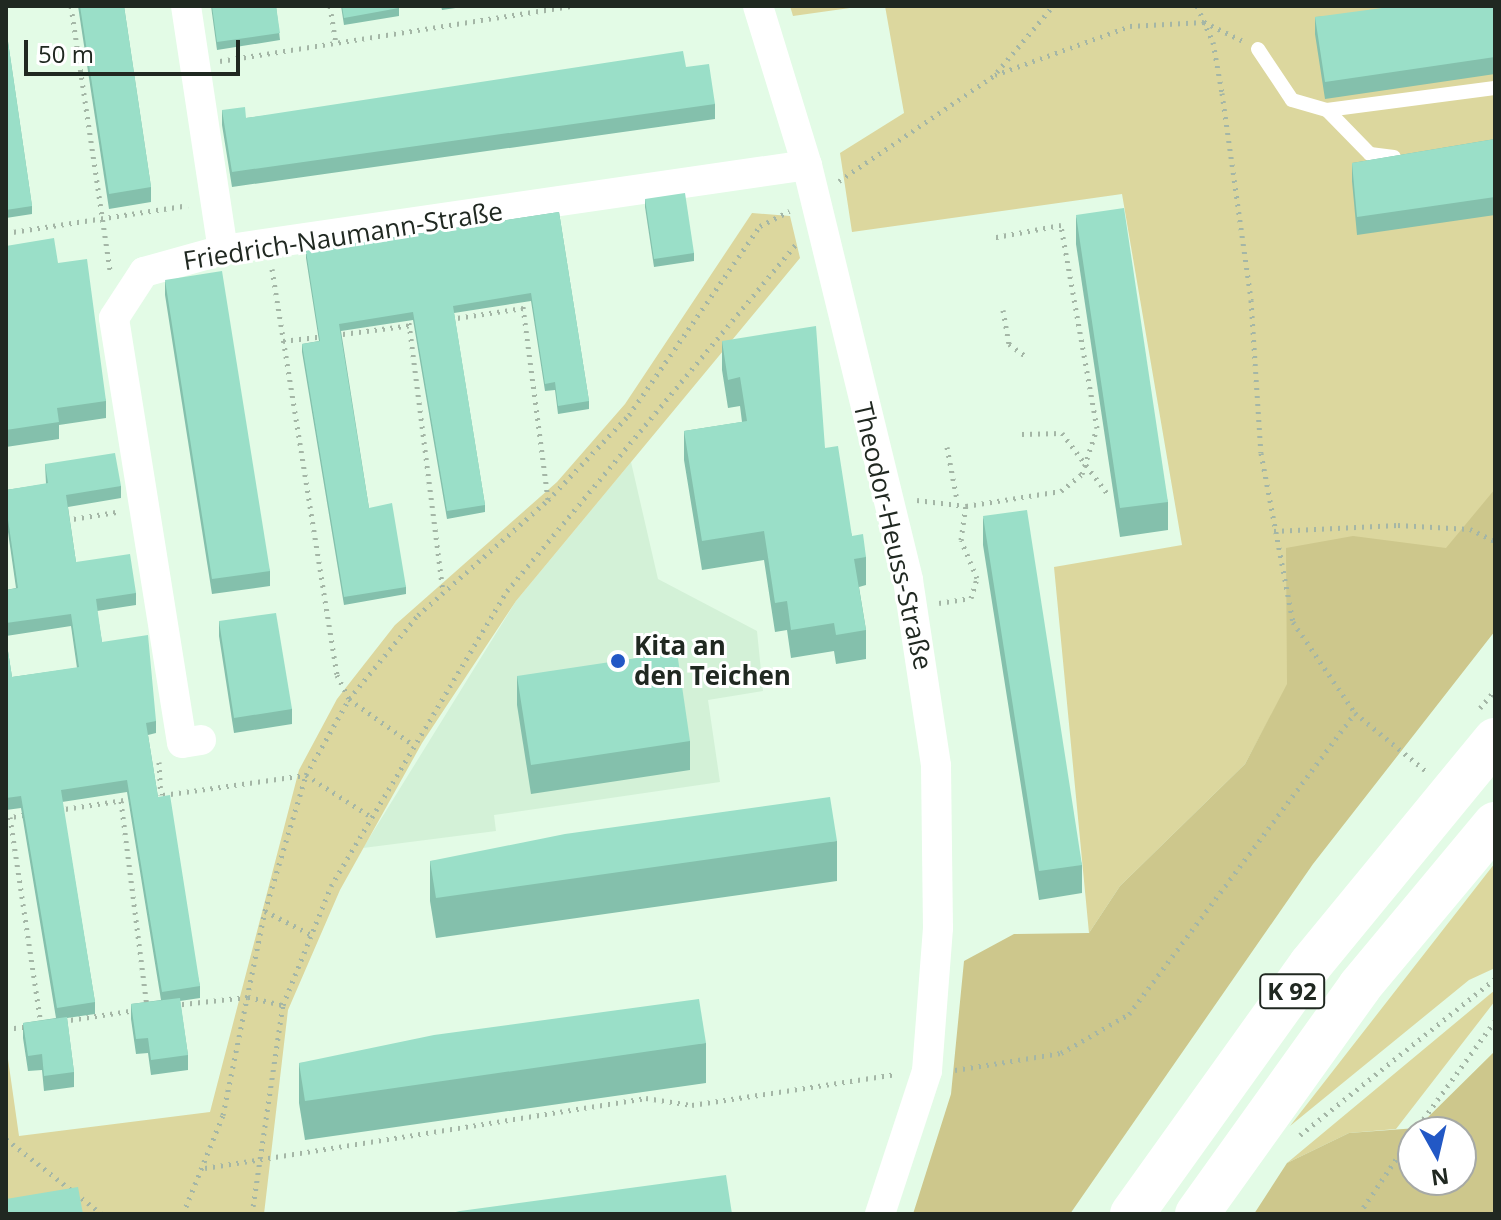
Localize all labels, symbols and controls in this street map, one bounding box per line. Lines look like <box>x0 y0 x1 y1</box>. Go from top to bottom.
scale bar <box>28 24 244 74</box>
text: 50 m <box>38 37 94 70</box>
street label: Friedrich-Naumann-Straße <box>181 195 505 277</box>
street label: Theodor-Heuss-Straße <box>847 399 939 673</box>
place label: Kita an den Teichen <box>634 630 791 692</box>
marker: Kita an den Teichen <box>609 652 627 670</box>
road number: K 92 <box>1258 971 1326 1011</box>
north arrow <box>1397 1116 1477 1196</box>
text: N <box>1429 1162 1451 1194</box>

